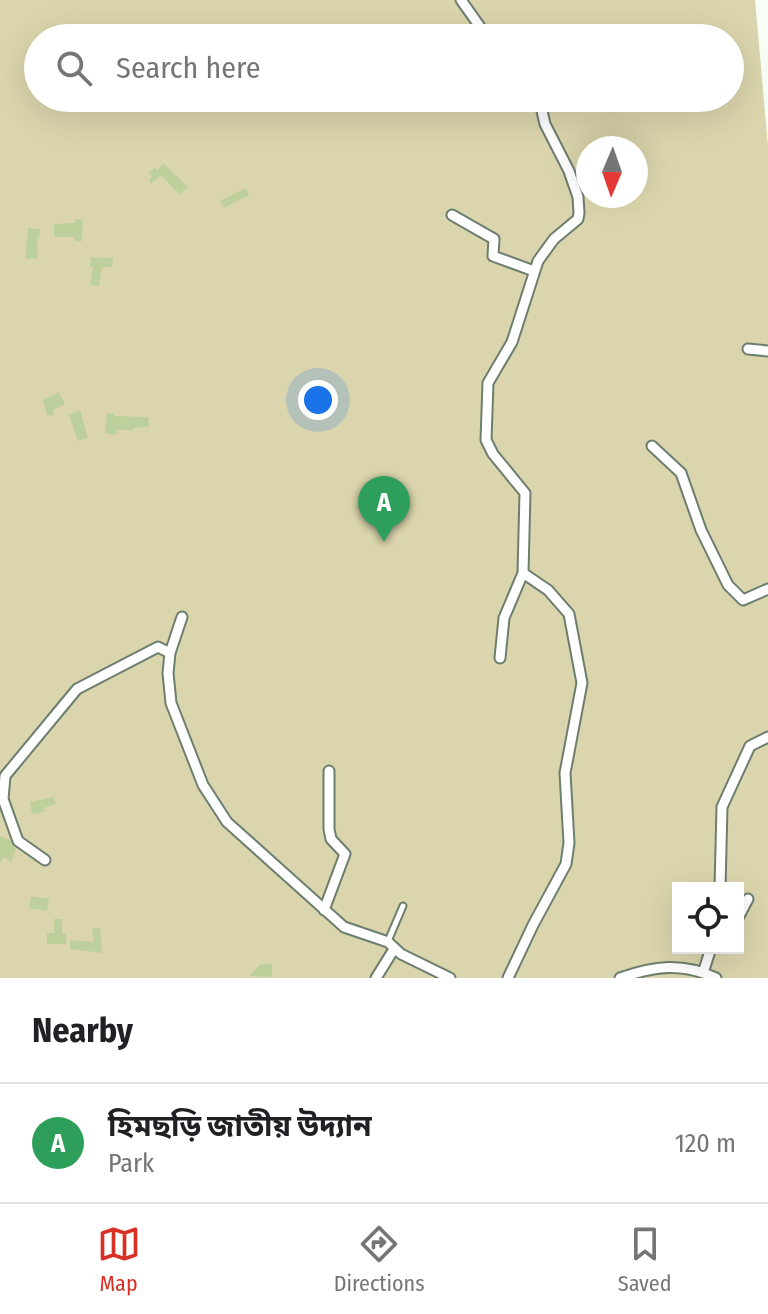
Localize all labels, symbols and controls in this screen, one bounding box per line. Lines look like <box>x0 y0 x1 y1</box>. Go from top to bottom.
search box <box>24 24 744 112</box>
icon: search <box>52 46 96 90</box>
text: Search here <box>116 50 261 86</box>
north arrow <box>576 136 648 208</box>
your location <box>298 380 338 420</box>
pin: A <box>358 476 410 542</box>
map controls <box>672 882 744 954</box>
button: locate <box>672 882 744 954</box>
text: Nearby <box>32 1010 133 1051</box>
text: হিমছড়ি জাতীয় উদ্যান <box>108 1108 372 1144</box>
text: A <box>51 1128 65 1159</box>
text: 120 m <box>675 1128 736 1159</box>
text: Park <box>108 1148 154 1179</box>
tab: Map <box>97 1222 141 1297</box>
tab: Directions <box>334 1222 425 1297</box>
tab: Saved <box>618 1222 671 1297</box>

